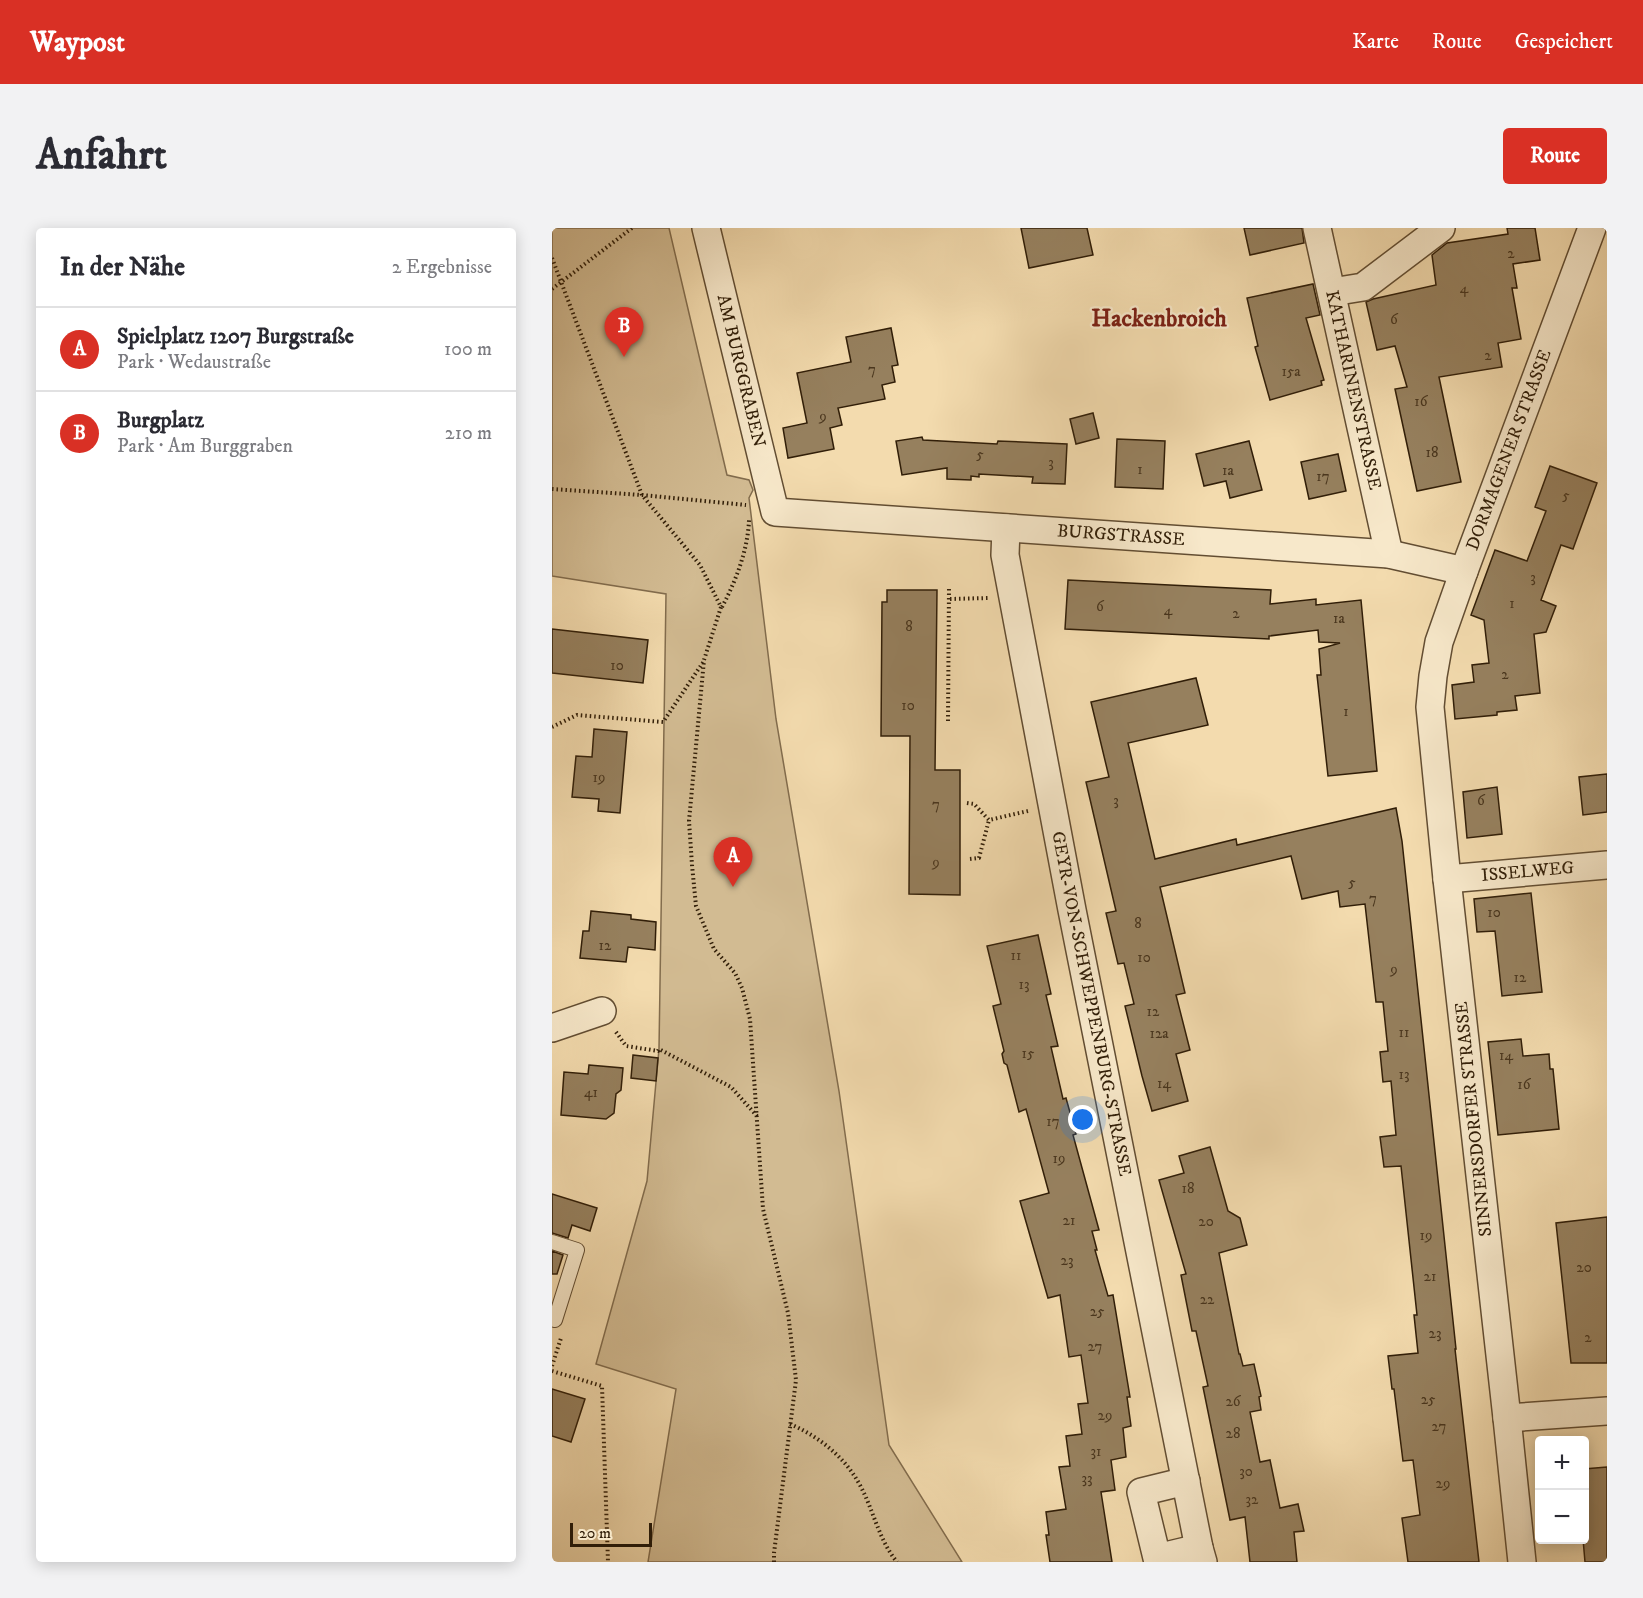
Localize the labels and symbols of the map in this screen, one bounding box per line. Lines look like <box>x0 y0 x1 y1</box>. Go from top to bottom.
house number: 2 <box>1507 244 1515 263</box>
house number: 4 <box>1460 279 1469 298</box>
street label: KATHARINENSTRASSE <box>1320 288 1386 492</box>
street label: AM BURGGRABEN <box>712 292 770 450</box>
district label: Hackenbroich <box>1091 304 1227 334</box>
pin: B <box>604 308 644 357</box>
house number: 6 <box>1390 310 1399 329</box>
street label: DORMAGENER STRASSE <box>1462 346 1557 554</box>
house number: 2 <box>1484 346 1492 365</box>
house number: 7 <box>868 360 876 379</box>
house number: 15a <box>1281 362 1301 381</box>
house number: 16 <box>1414 392 1429 411</box>
house number: 9 <box>818 407 827 426</box>
house number: 18 <box>1425 443 1439 462</box>
house number: 5 <box>976 445 984 464</box>
house number: 3 <box>1048 453 1054 472</box>
house number: 1 <box>1137 460 1143 479</box>
house number: 1a <box>1222 461 1235 480</box>
house number: 17 <box>1316 467 1330 486</box>
house number: 5 <box>1562 486 1570 505</box>
street label: BURGSTRASSE <box>1056 520 1186 551</box>
house number: 3 <box>1530 568 1536 587</box>
house number: 1 <box>1509 594 1515 613</box>
house number: 6 <box>1096 597 1105 616</box>
house number: 4 <box>1164 601 1173 620</box>
house number: 2 <box>1232 604 1240 623</box>
house number: 1a <box>1333 609 1346 628</box>
house number: 8 <box>905 617 913 636</box>
house number: 10 <box>610 656 624 675</box>
house number: 2 <box>1501 665 1509 684</box>
house number: 10 <box>901 696 915 715</box>
house number: 1 <box>1343 702 1349 721</box>
house number: 19 <box>593 768 605 787</box>
house number: 3 <box>1113 791 1119 810</box>
house number: 6 <box>1477 791 1486 810</box>
house number: 7 <box>932 795 940 814</box>
street label: GEYR-VON-SCHWEPPENBURG-STRASSE <box>1046 829 1136 1178</box>
pin: A <box>714 838 753 887</box>
house number: 9 <box>931 853 940 872</box>
street label: ISSELWEG <box>1480 857 1575 887</box>
house number: 5 <box>1348 873 1356 892</box>
house number: 7 <box>1369 889 1377 908</box>
house number: 10 <box>1487 903 1501 922</box>
house number: 8 <box>1134 914 1142 933</box>
house number: 12 <box>599 936 612 955</box>
house number: 11 <box>1010 946 1022 965</box>
house number: 10 <box>1137 948 1151 967</box>
house number: 9 <box>1389 960 1398 979</box>
house number: 12 <box>1514 968 1527 987</box>
house number: 13 <box>1018 975 1030 994</box>
street label: SINNERSDORFER STRASSE <box>1451 1000 1497 1238</box>
house number: 12 <box>1147 1002 1160 1021</box>
house number: 11 <box>1398 1023 1410 1042</box>
house number: 12a <box>1149 1024 1169 1043</box>
house number: 15 <box>1022 1044 1035 1063</box>
house number: 14 <box>1499 1046 1513 1065</box>
house number: 13 <box>1398 1065 1410 1084</box>
house number: 14 <box>1157 1074 1171 1093</box>
house number: 16 <box>1517 1075 1532 1094</box>
house number: 41 <box>584 1083 598 1102</box>
your location <box>1068 1105 1097 1134</box>
house number: 17 <box>1046 1112 1060 1131</box>
house number: 19 <box>1053 1149 1065 1168</box>
house number: 18 <box>1181 1179 1195 1198</box>
house number: 21 <box>1063 1211 1075 1230</box>
house number: 20 <box>1198 1212 1214 1231</box>
house number: 19 <box>1420 1226 1432 1245</box>
house number: 23 <box>1061 1251 1073 1270</box>
house number: 20 <box>1576 1258 1592 1277</box>
house number: 21 <box>1424 1267 1436 1286</box>
house number: 22 <box>1200 1290 1215 1309</box>
house number: 25 <box>1090 1302 1105 1321</box>
house number: 23 <box>1429 1324 1441 1343</box>
house number: 2 <box>1584 1328 1592 1347</box>
house number: 27 <box>1088 1337 1103 1356</box>
house number: 25 <box>1421 1390 1436 1409</box>
house number: 26 <box>1225 1392 1242 1411</box>
house number: 29 <box>1098 1406 1112 1425</box>
house number: 27 <box>1432 1417 1447 1436</box>
house number: 28 <box>1226 1424 1240 1443</box>
house number: 31 <box>1090 1442 1102 1461</box>
house number: 30 <box>1239 1462 1253 1481</box>
house number: 33 <box>1081 1469 1093 1488</box>
house number: 29 <box>1436 1474 1450 1493</box>
house number: 32 <box>1246 1490 1259 1509</box>
scale bar <box>570 1520 652 1548</box>

